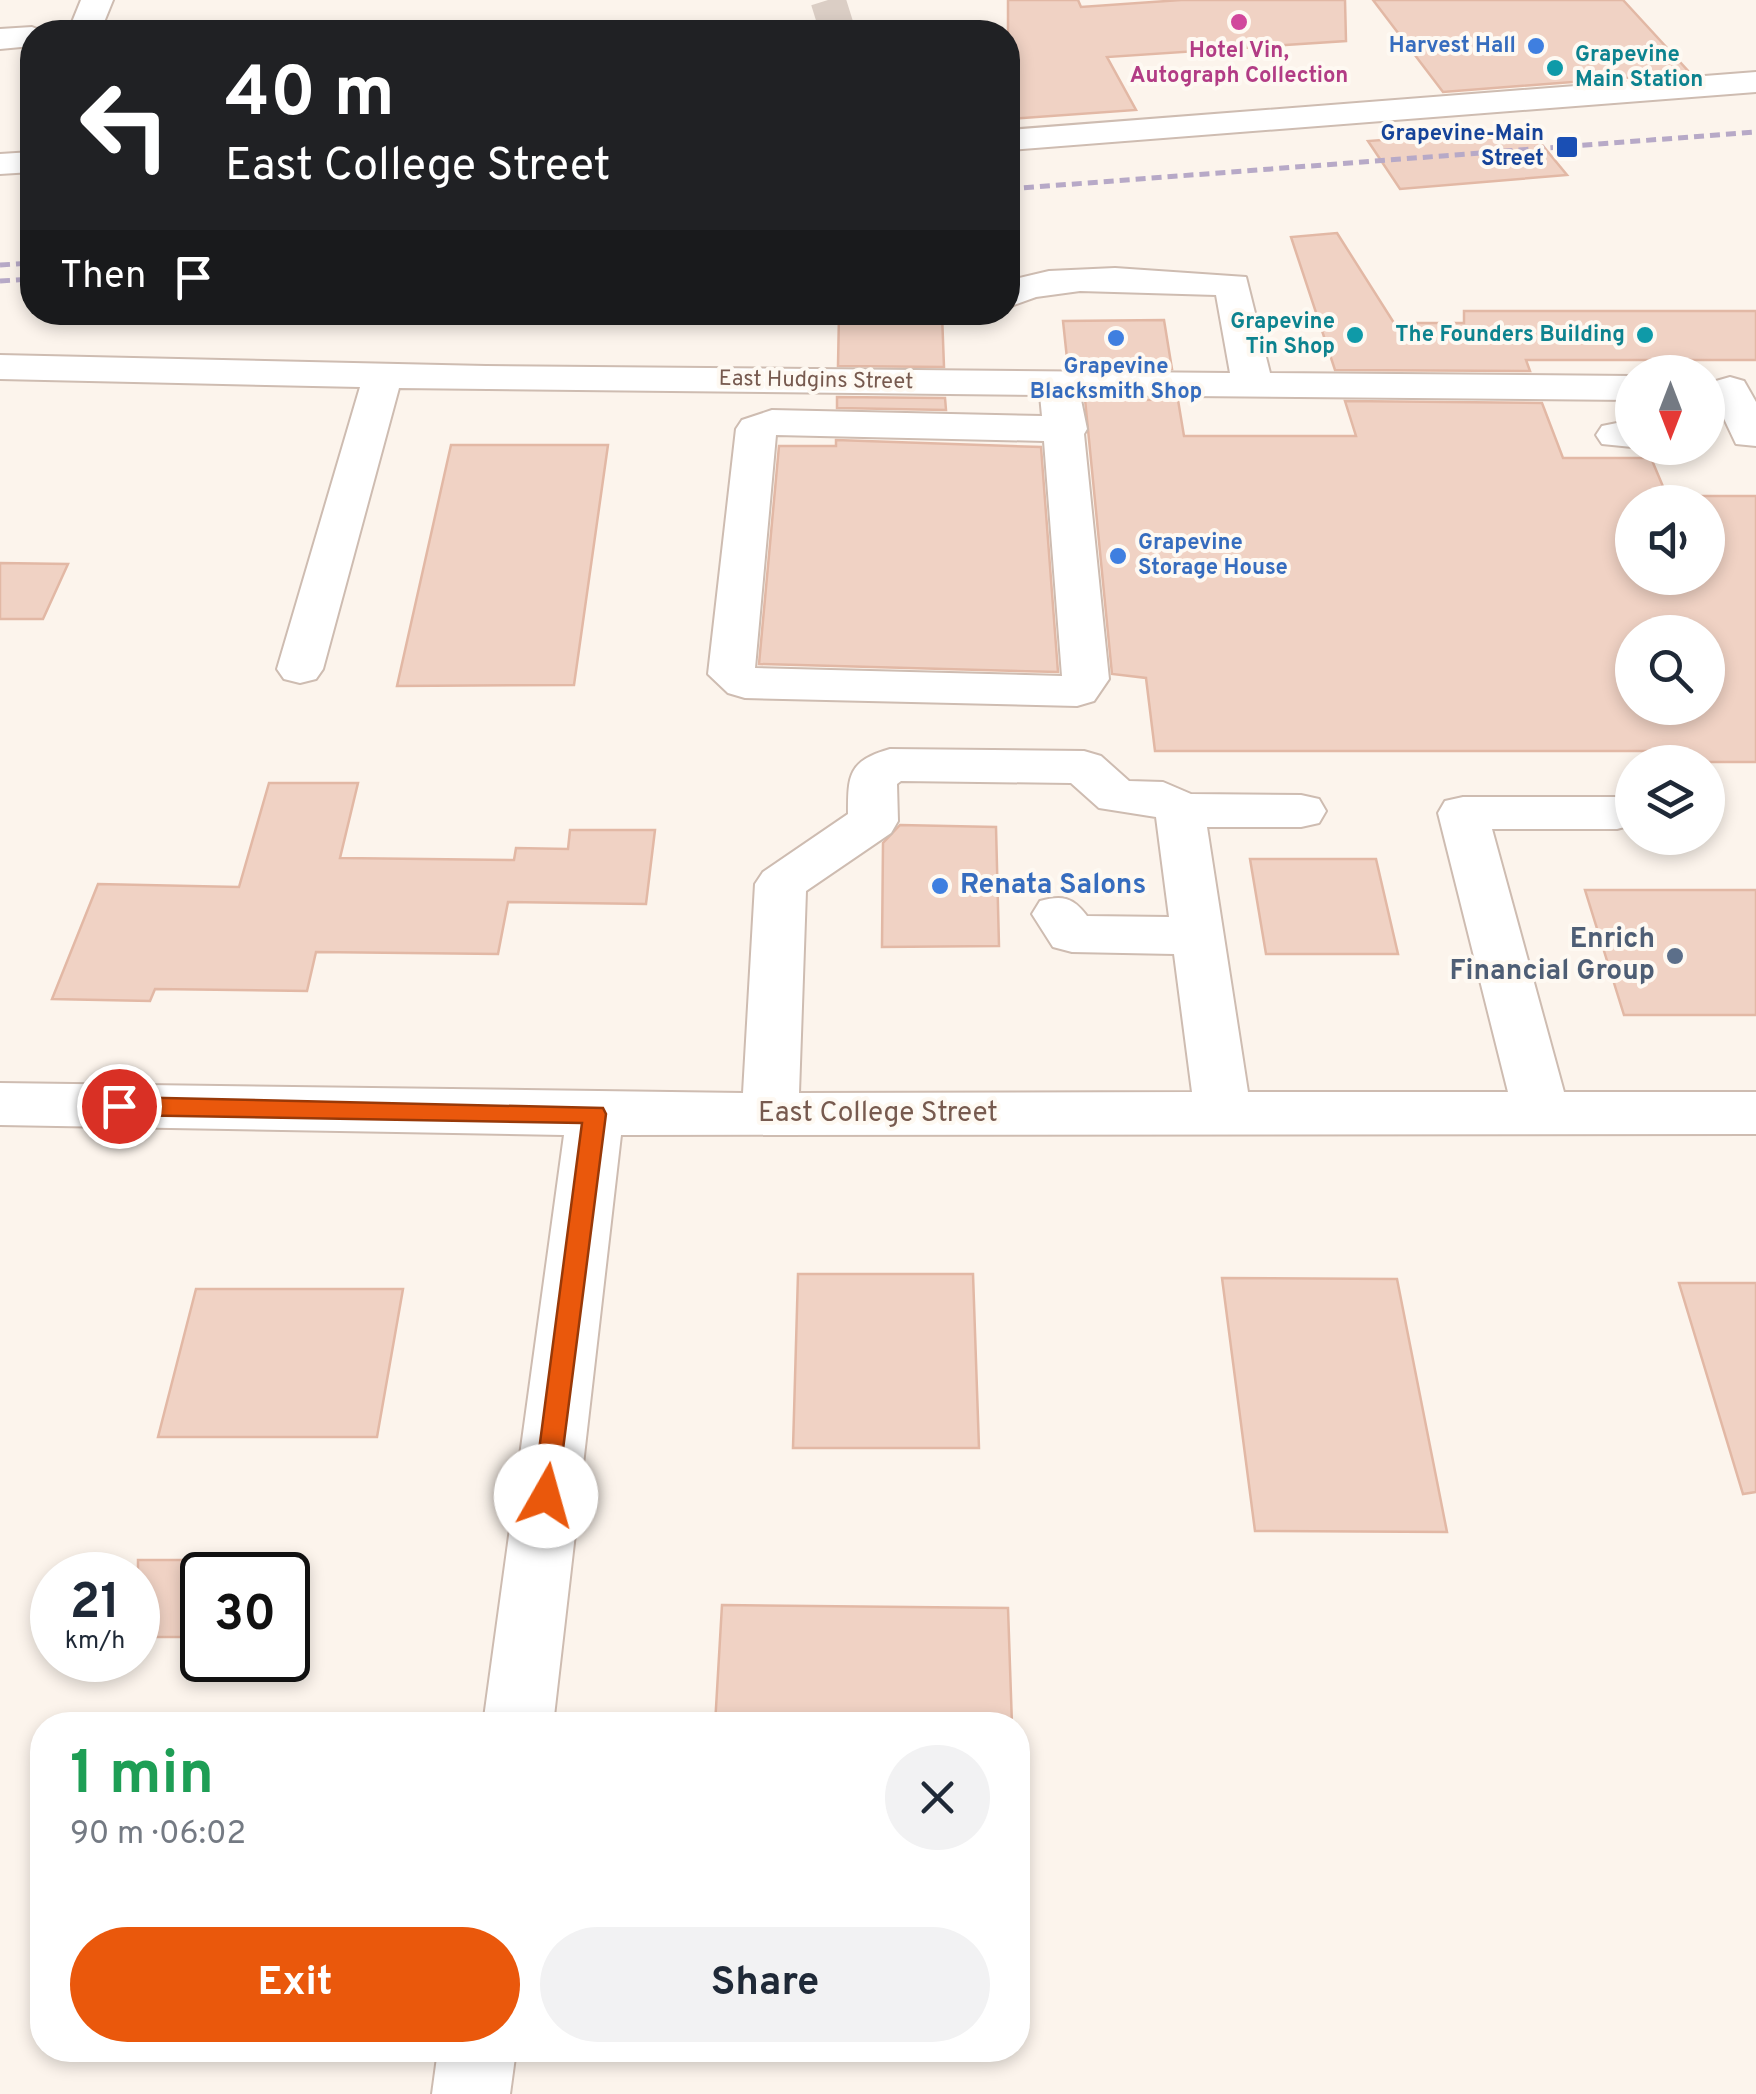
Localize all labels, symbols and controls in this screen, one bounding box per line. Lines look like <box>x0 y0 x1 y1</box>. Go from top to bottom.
marker: Hotel Vin, Autograph Collection <box>1228 11 1250 33</box>
place label: Harvest Hall <box>1389 33 1516 60</box>
marker: Harvest Hall <box>1525 35 1547 57</box>
place label: Hotel Vin, Autograph Collection <box>1130 38 1348 90</box>
place label: Grapevine Main Station <box>1575 42 1703 94</box>
text: 40 m <box>225 52 395 141</box>
marker: Grapevine Main Station <box>1544 57 1566 79</box>
icon: left <box>60 60 190 190</box>
place label: Grapevine-Main Street <box>1381 121 1544 173</box>
marker: Grapevine-Main Street <box>1554 134 1580 160</box>
text: East College Street <box>225 139 610 196</box>
icon: arrive <box>166 250 221 305</box>
text: Then <box>60 253 146 302</box>
place label: Grapevine Tin Shop <box>1230 309 1335 361</box>
place label: The Founders Building <box>1395 322 1625 349</box>
marker: Grapevine Tin Shop <box>1344 324 1366 346</box>
marker: The Founders Building <box>1634 324 1656 346</box>
marker: Grapevine Blacksmith Shop <box>1105 327 1127 349</box>
place label: Grapevine Blacksmith Shop <box>1030 354 1202 406</box>
north arrow <box>1615 355 1725 465</box>
map controls <box>1615 355 1725 855</box>
street label: East Hudgins Street <box>718 366 914 396</box>
button: sound <box>1615 485 1725 595</box>
place label: Grapevine Storage House <box>1138 530 1288 582</box>
marker: Grapevine Storage House <box>1107 545 1129 567</box>
button: search <box>1615 615 1725 725</box>
button: layers <box>1615 745 1725 855</box>
place label: Renata Salons <box>960 868 1146 904</box>
marker: Renata Salons <box>929 875 951 897</box>
place label: Enrich Financial Group <box>1449 922 1655 990</box>
marker: Enrich Financial Group <box>1664 945 1686 967</box>
pin <box>77 1064 162 1149</box>
icon: arrive <box>92 1079 147 1134</box>
street label: East College Street <box>758 1096 998 1132</box>
position arrow <box>494 1444 598 1548</box>
speed limit sign: 30 <box>180 1552 310 1682</box>
text: 21 <box>70 1573 120 1636</box>
text: km/h <box>65 1626 125 1658</box>
text: 1 min <box>70 1739 214 1815</box>
button: close <box>885 1745 990 1850</box>
text: 90 m · 06:02 <box>70 1815 246 1855</box>
button: Exit <box>70 1927 520 2042</box>
button: Share <box>540 1927 990 2042</box>

